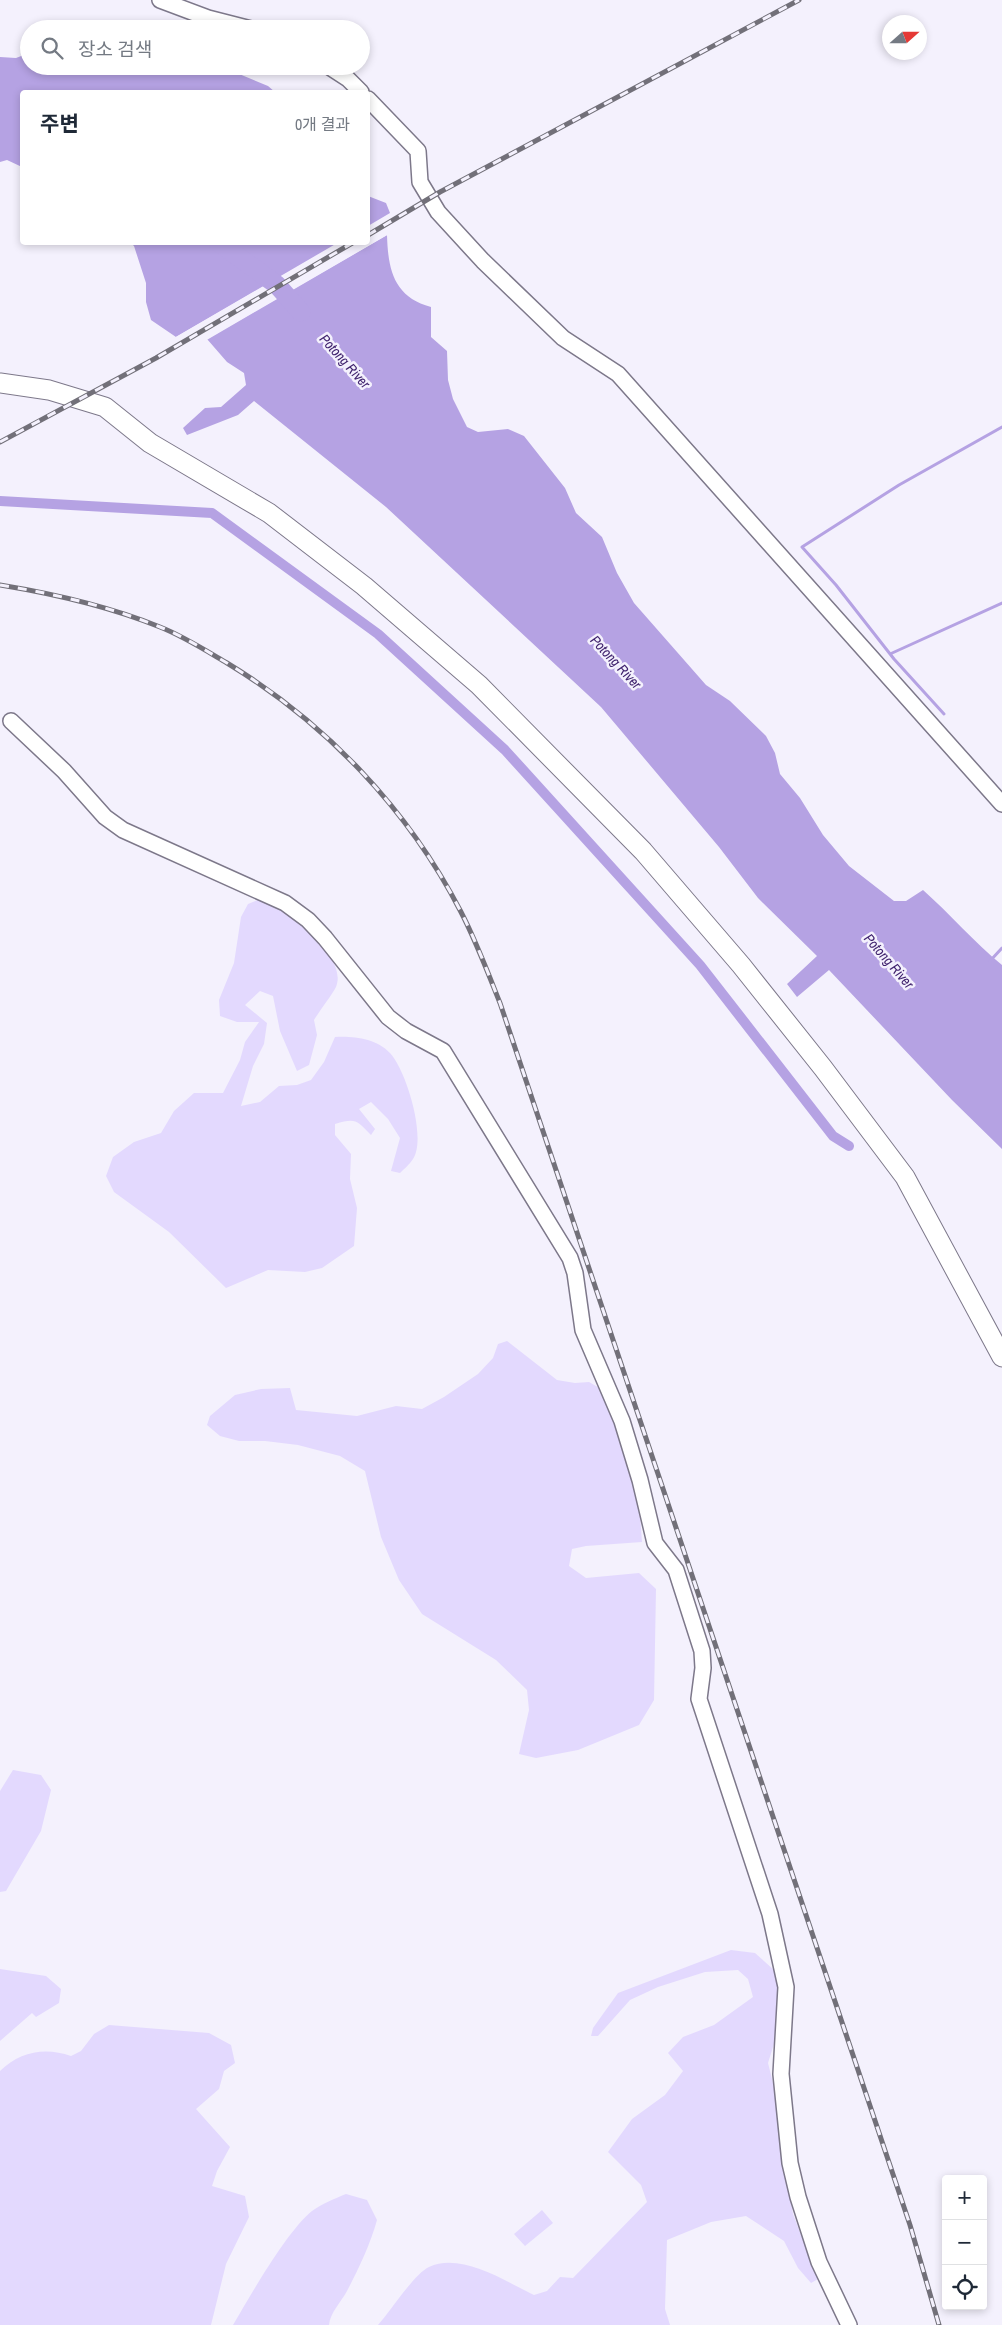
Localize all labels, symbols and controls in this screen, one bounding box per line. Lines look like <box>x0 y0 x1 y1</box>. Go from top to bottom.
north arrow <box>882 15 927 60</box>
search box <box>20 20 370 75</box>
icon: search <box>38 34 66 62</box>
text: 장소 검색 <box>78 36 152 62</box>
text: 주변 <box>40 109 79 138</box>
text: 0개 결과 <box>295 113 350 135</box>
water label: Potong River <box>316 330 375 393</box>
water label: Potong River <box>587 631 646 693</box>
water label: Potong River <box>860 930 919 993</box>
map controls <box>942 2175 987 2310</box>
button: + <box>942 2175 987 2220</box>
button: − <box>942 2220 987 2265</box>
button: locate <box>942 2265 987 2310</box>

